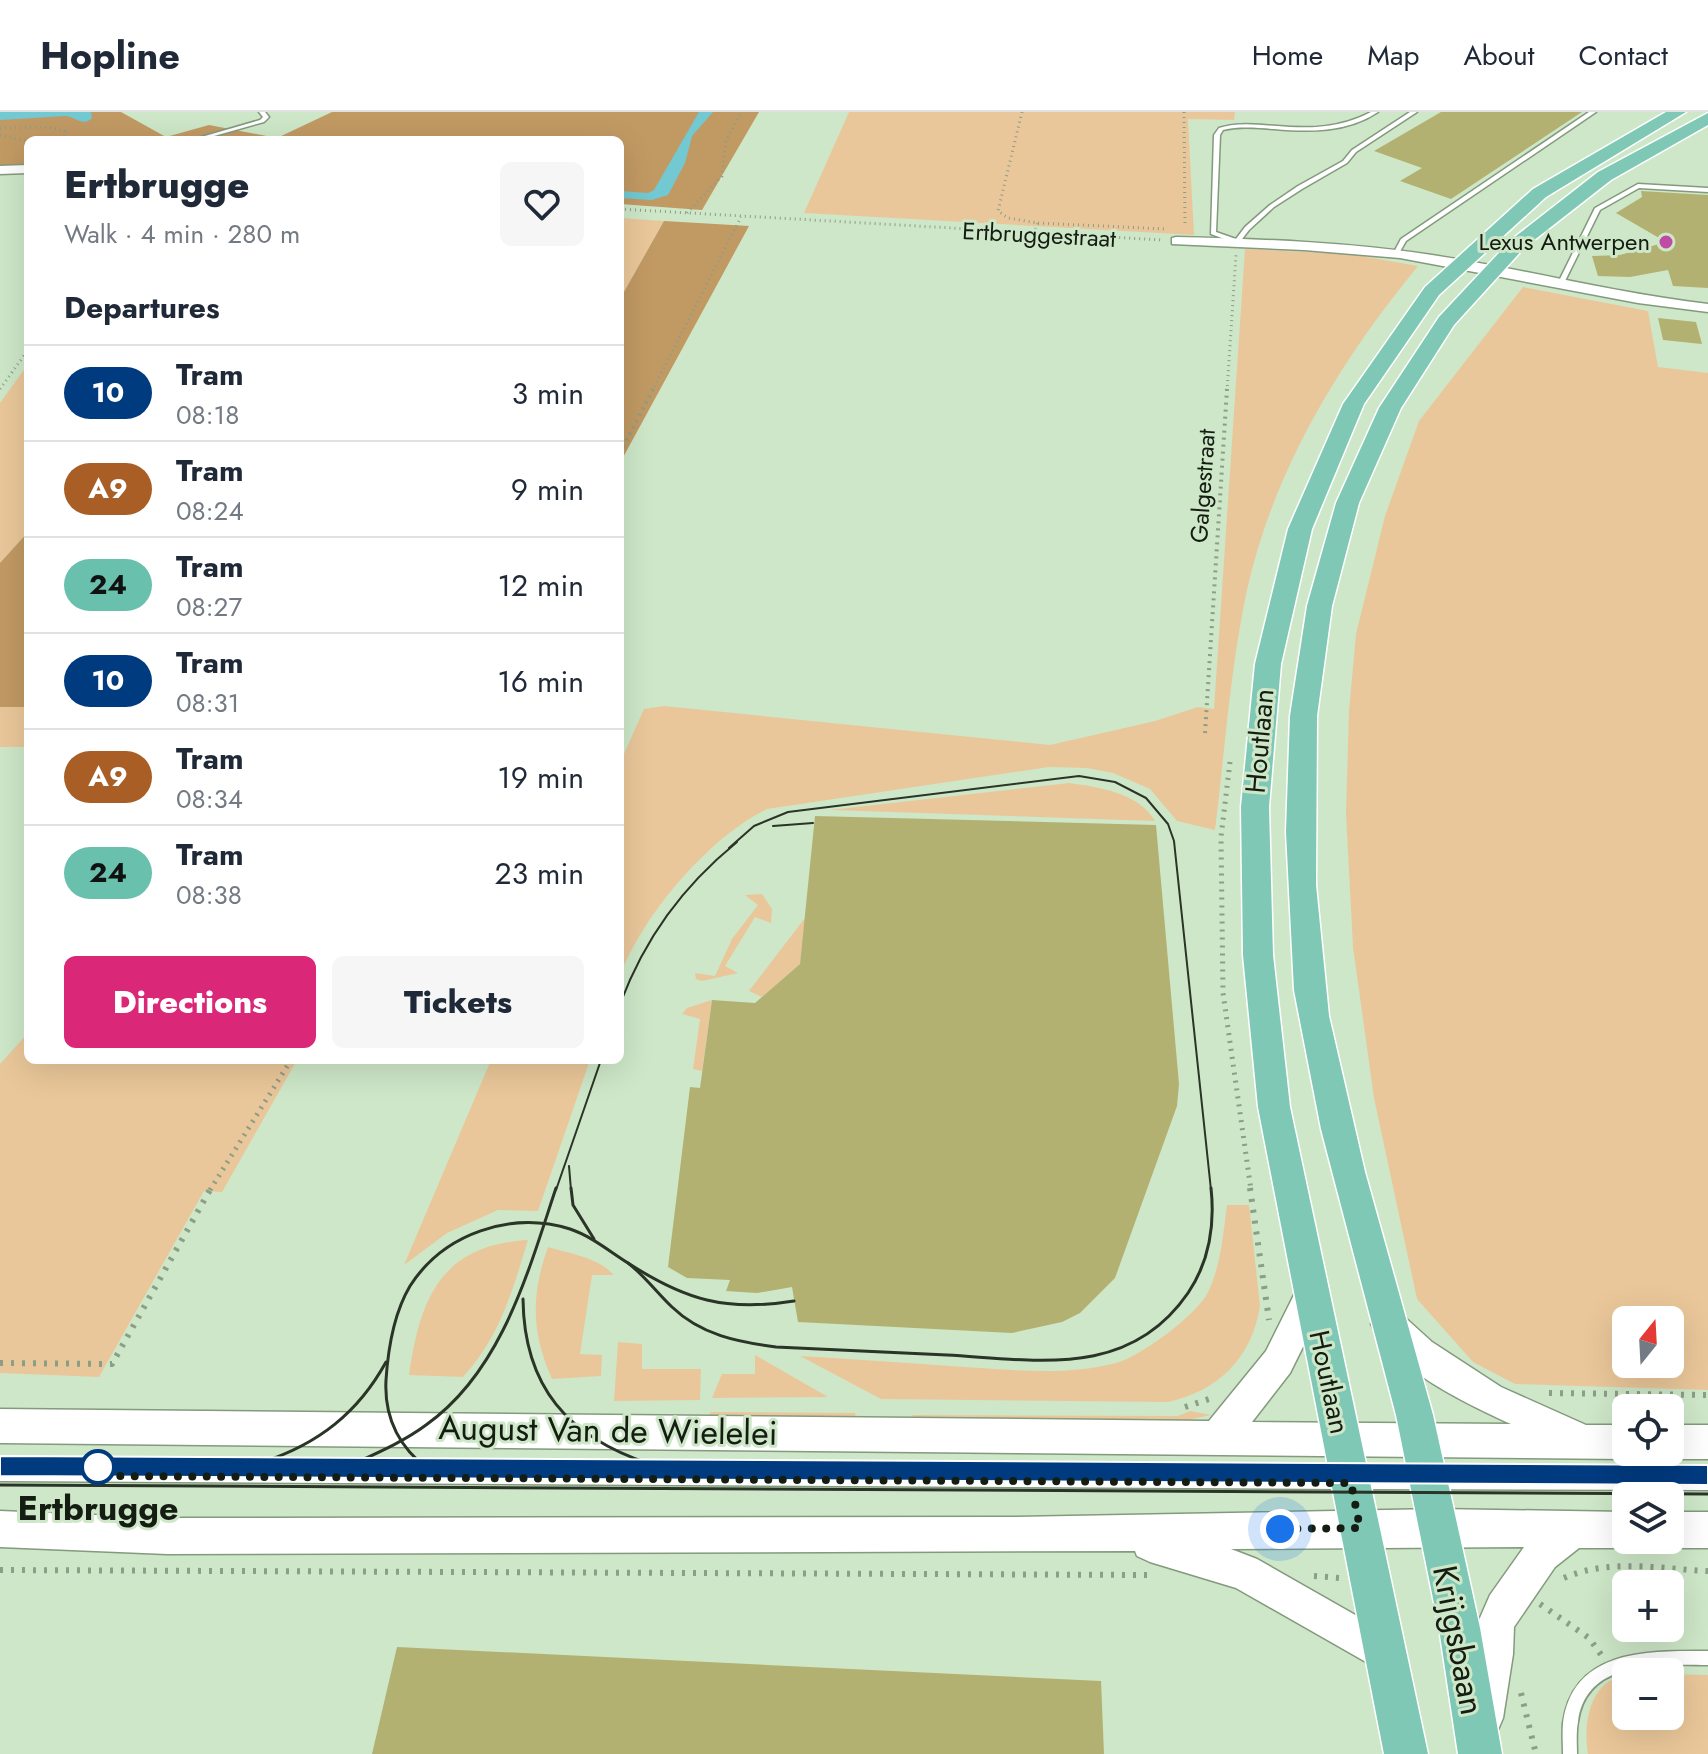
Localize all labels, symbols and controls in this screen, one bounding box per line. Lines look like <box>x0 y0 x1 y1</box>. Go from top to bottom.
text: Hopline <box>40 28 180 83</box>
text: Home <box>1252 35 1323 76</box>
text: Map <box>1367 35 1419 76</box>
text: About <box>1463 35 1535 76</box>
text: Contact <box>1579 35 1668 76</box>
text: Ertbrugge <box>64 157 249 212</box>
button: heart <box>500 162 584 246</box>
street label: Ertbruggestraat <box>961 213 1117 256</box>
text: Walk · 4 min · 280 m <box>64 215 300 253</box>
place label: Lexus Antwerpen <box>1478 224 1650 259</box>
marker: Lexus Antwerpen <box>1657 233 1675 251</box>
text: Departures <box>64 286 220 329</box>
text: Tram <box>176 353 244 396</box>
text: 10 <box>92 372 124 413</box>
text: 3 min <box>512 372 584 415</box>
text: 08:18 <box>176 396 240 434</box>
street label: Galgestraat <box>1181 428 1224 544</box>
text: Tram <box>176 449 244 492</box>
text: A9 <box>88 468 128 509</box>
text: 9 min <box>511 468 584 511</box>
text: 08:24 <box>176 492 244 530</box>
text: Tram <box>176 545 244 588</box>
text: 24 <box>89 564 127 605</box>
text: 12 min <box>497 564 584 607</box>
text: 08:27 <box>176 588 242 626</box>
text: Tram <box>176 641 244 684</box>
text: 10 <box>92 660 124 701</box>
text: 16 min <box>497 660 584 703</box>
text: 08:31 <box>176 684 240 722</box>
street label: Houtlaan <box>1235 687 1284 795</box>
text: Tram <box>176 737 244 780</box>
text: A9 <box>88 756 128 797</box>
text: 19 min <box>497 756 584 799</box>
text: 08:34 <box>176 780 243 818</box>
text: Tram <box>176 833 244 876</box>
text: 24 <box>89 852 127 893</box>
text: 23 min <box>495 852 584 895</box>
text: 08:38 <box>176 876 242 914</box>
button: Directions <box>64 956 316 1048</box>
button: Tickets <box>332 956 584 1048</box>
north arrow <box>1612 1306 1684 1378</box>
map controls <box>1612 1306 1684 1730</box>
street label: Houtlaan <box>1299 1327 1360 1438</box>
button: locate <box>1612 1394 1684 1466</box>
street label: August Van de Wielelei <box>438 1403 778 1458</box>
marker: Ertbrugge <box>81 1450 115 1484</box>
button: layers <box>1612 1482 1684 1554</box>
place label: Ertbrugge <box>18 1484 178 1533</box>
your location <box>1260 1509 1300 1549</box>
street label: Krijgsbaan <box>1420 1561 1497 1719</box>
button: + <box>1612 1570 1684 1642</box>
button: − <box>1612 1658 1684 1730</box>

